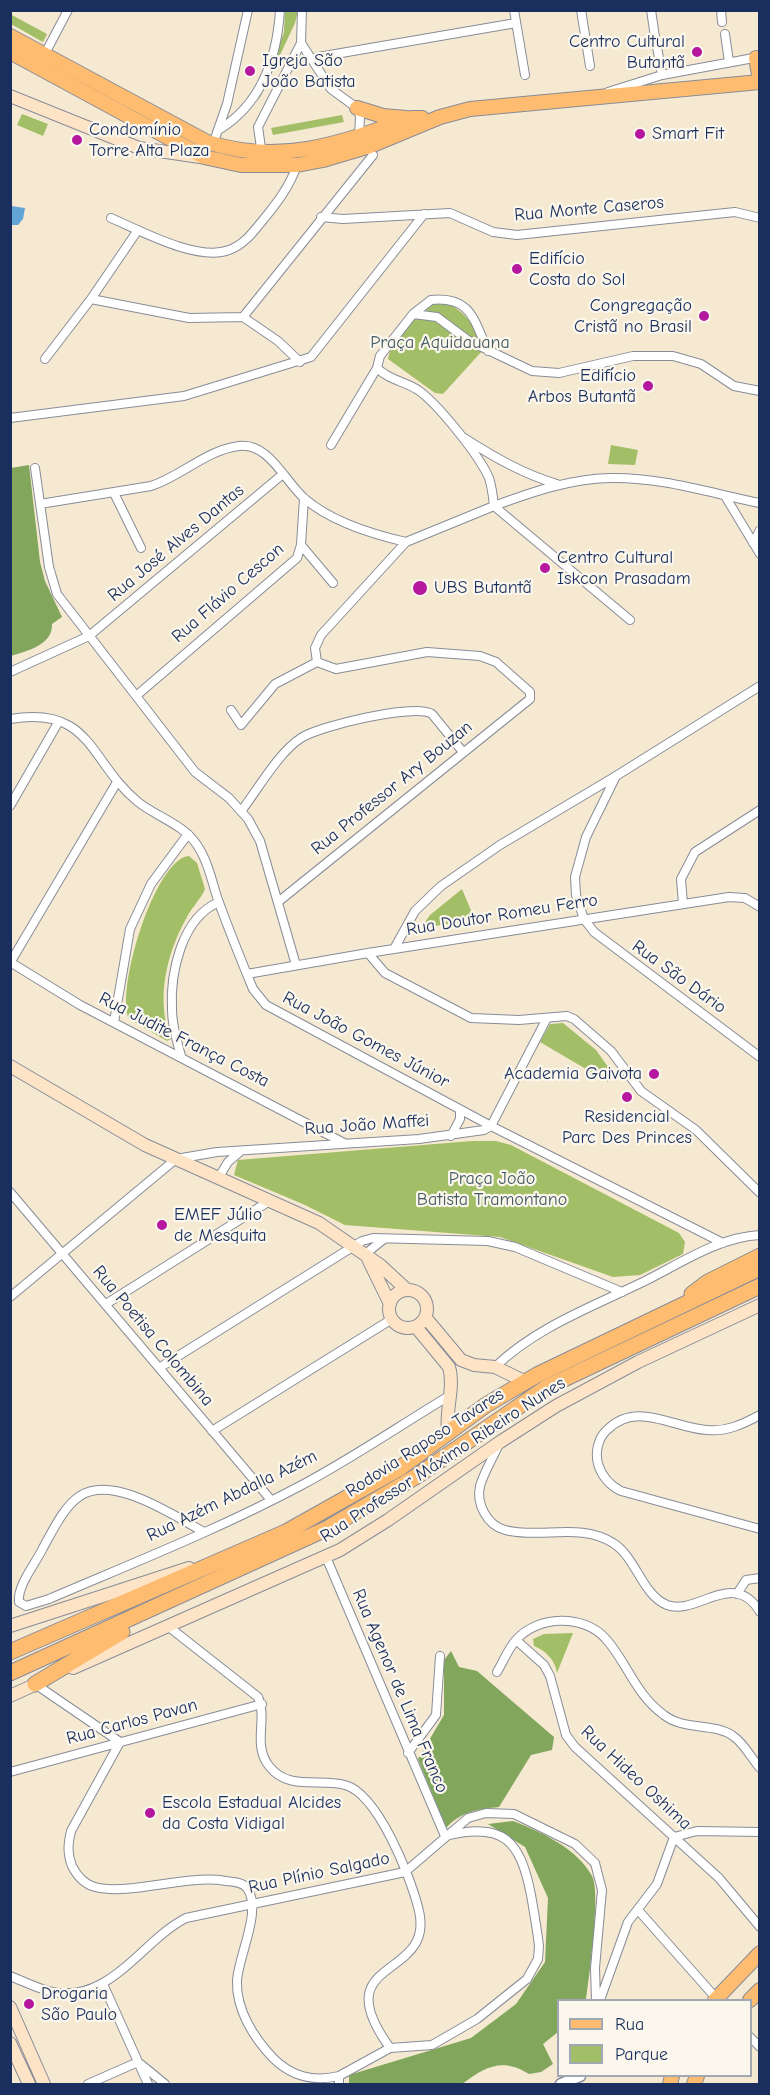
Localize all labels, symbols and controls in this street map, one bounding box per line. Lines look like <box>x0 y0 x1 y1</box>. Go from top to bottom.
place label: Centro Cultural Butantã <box>569 31 685 74</box>
marker: Centro Cultural Butantã <box>690 45 704 59</box>
place label: Igreja São João Batista <box>262 50 356 92</box>
marker: Igreja São João Batista <box>243 64 257 78</box>
place label: Condomínio Torre Alta Plaza <box>89 119 210 162</box>
place label: Smart Fit <box>652 123 724 145</box>
marker: Smart Fit <box>633 127 647 141</box>
marker: Condomínio Torre Alta Plaza <box>70 133 84 147</box>
street label: Rua Monte Caseros <box>513 192 665 226</box>
place label: Edifício Costa do Sol <box>529 248 625 290</box>
marker: Edifício Costa do Sol <box>510 262 524 276</box>
place label: Congregação Cristã no Brasil <box>574 295 692 338</box>
marker: Congregação Cristã no Brasil <box>697 309 711 323</box>
park label: Praça Aquidauana <box>370 332 510 354</box>
place label: Edifício Arbos Butantã <box>528 365 636 407</box>
marker: Edifício Arbos Butantã <box>641 379 655 393</box>
street label: Rua José Alves Dantas <box>103 480 249 606</box>
street label: Rua Flávio Cescon <box>167 538 289 648</box>
place label: Centro Cultural Iskcon Prasadam <box>557 547 691 590</box>
marker: Centro Cultural Iskcon Prasadam <box>538 561 552 575</box>
place label: UBS Butantã <box>434 577 532 599</box>
marker: UBS Butantã <box>411 579 429 597</box>
street label: Rua Professor Ary Bouzan <box>307 716 477 860</box>
street label: Rua Doutor Romeu Ferro <box>405 889 599 941</box>
street label: Rua São Dário <box>628 936 730 1018</box>
street label: Rua João Gomes Júnior <box>279 987 453 1093</box>
street label: Rua Judite França Costa <box>95 988 273 1092</box>
place label: Academia Gaivota <box>504 1063 642 1085</box>
marker: Academia Gaivota <box>647 1067 661 1081</box>
marker: Residencial Parc Des Princes <box>620 1090 634 1104</box>
place label: Residencial Parc Des Princes <box>562 1106 692 1148</box>
street label: Rua João Maffei <box>304 1110 430 1140</box>
park label: Praça João Batista Tramontano <box>417 1168 567 1210</box>
place label: EMEF Júlio de Mesquita <box>174 1204 267 1246</box>
marker: EMEF Júlio de Mesquita <box>155 1218 169 1232</box>
street label: Rua Poetisa Colombina <box>88 1261 218 1411</box>
street label: Rua Professor Máximo Ribeiro Nunes <box>316 1373 570 1547</box>
street label: Rodovia Raposo Tavares <box>342 1384 508 1502</box>
street label: Rua Azém Abdalla Azém <box>143 1445 321 1547</box>
street label: Rua Agenor de Lima Franco <box>347 1586 453 1796</box>
street label: Rua Carlos Pavan <box>64 1694 200 1750</box>
street label: Rua Hideo Oshima <box>576 1721 696 1835</box>
place label: Escola Estadual Alcides da Costa Vidigal <box>162 1792 341 1834</box>
marker: Escola Estadual Alcides da Costa Vidigal <box>143 1806 157 1820</box>
street label: Rua Plínio Salgado <box>246 1847 392 1899</box>
place label: Drogaria São Paulo <box>41 1983 117 2026</box>
marker: Drogaria São Paulo <box>22 1997 36 2011</box>
legend <box>557 1999 752 2077</box>
text: Rua <box>615 2014 644 2035</box>
text: Parque <box>615 2044 668 2065</box>

